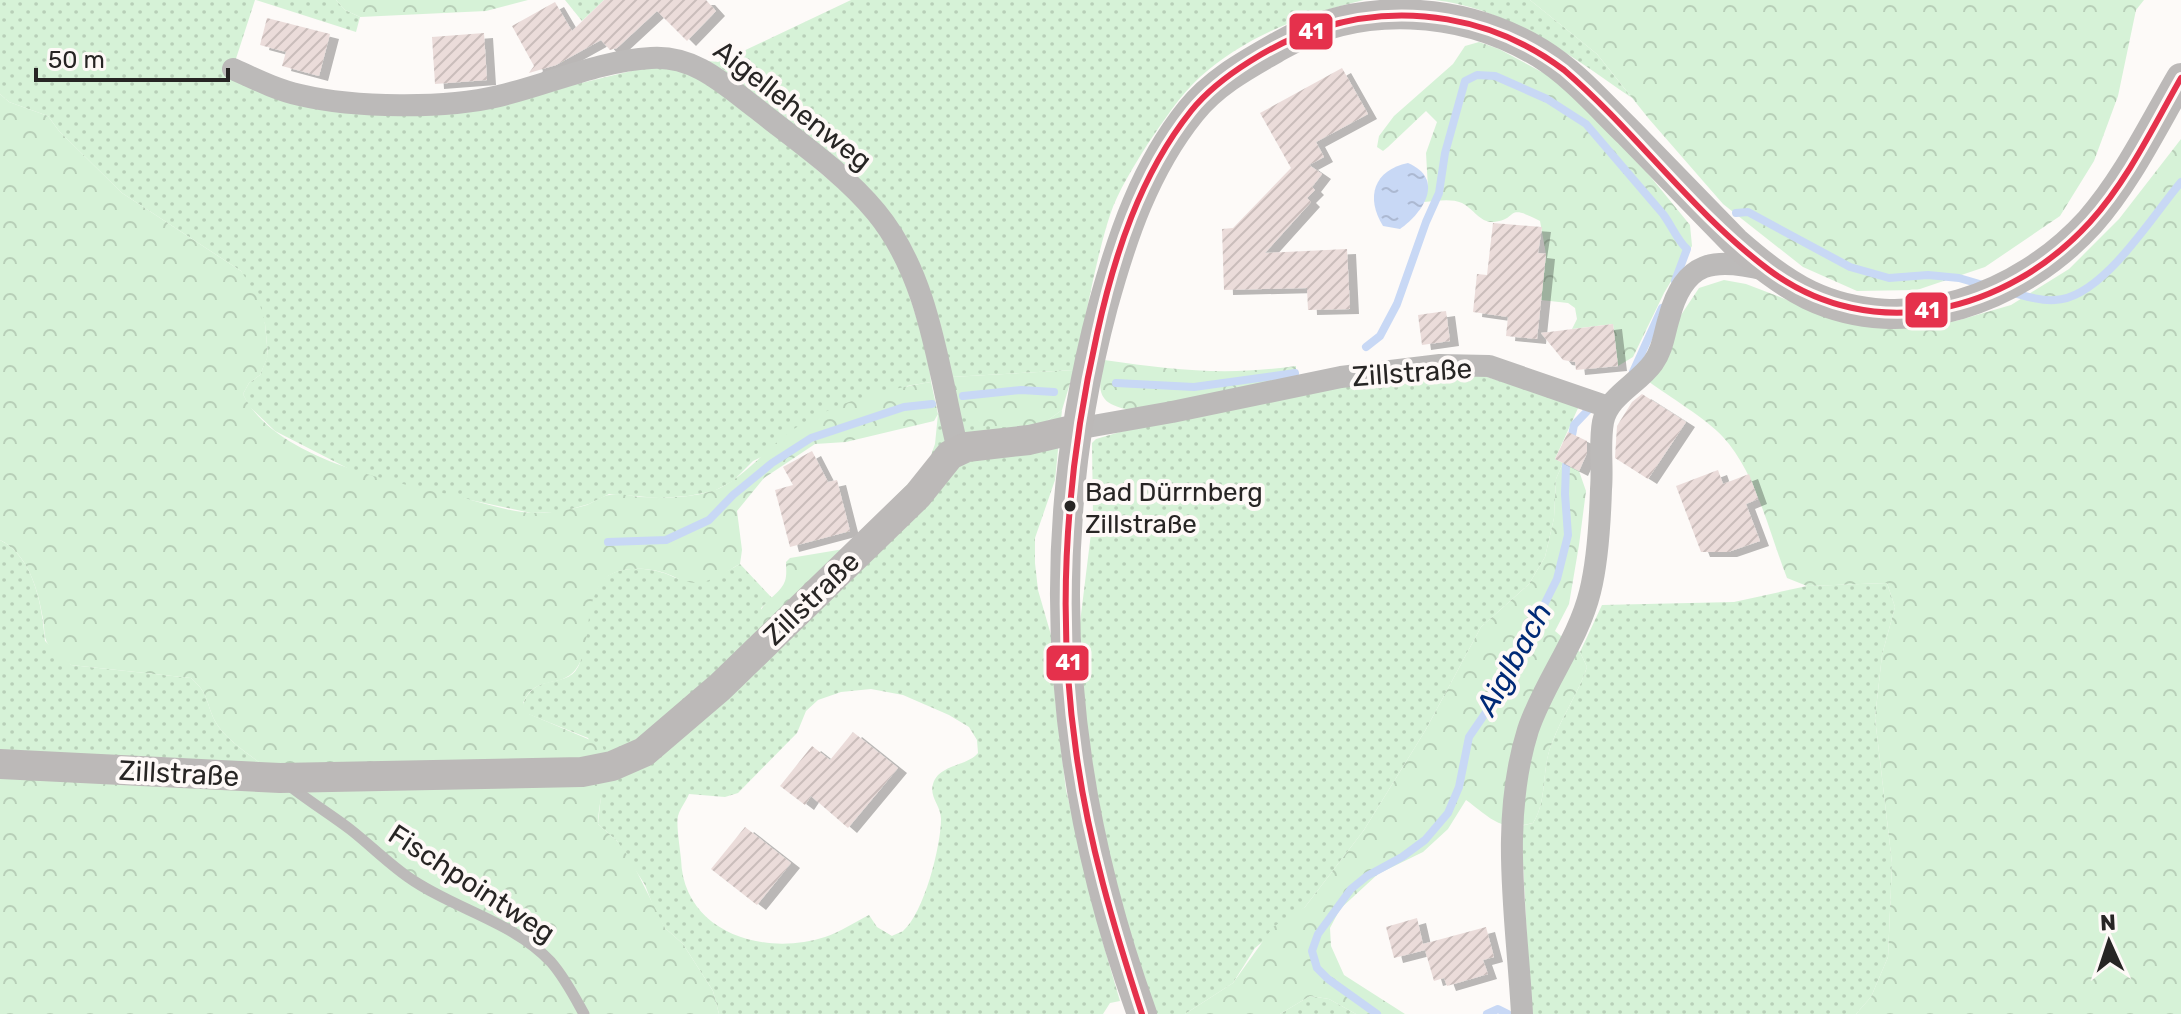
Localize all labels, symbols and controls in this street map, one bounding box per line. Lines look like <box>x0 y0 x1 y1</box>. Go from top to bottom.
line badge: 41 <box>1288 12 1334 51</box>
text: 41 <box>1298 18 1324 45</box>
scale bar <box>36 32 228 82</box>
street label: Aigellehenweg <box>707 34 878 177</box>
text: 50 m <box>48 46 105 74</box>
line badge: 41 <box>1904 291 1949 329</box>
text: 41 <box>1914 297 1940 324</box>
street label: Zillstraße <box>1351 352 1473 393</box>
place label: Bad Dürrnberg Zillstraße <box>1085 477 1263 540</box>
marker: Bad Dürrnberg Zillstraße <box>1062 498 1078 514</box>
street label: Zillstraße <box>757 545 866 652</box>
water label: Aiglbach <box>1467 597 1560 723</box>
line badge: 41 <box>1045 644 1090 682</box>
text: 41 <box>1055 649 1081 676</box>
street label: Zillstraße <box>118 754 240 793</box>
street label: Fischpointweg <box>382 817 561 949</box>
north arrow <box>2069 902 2149 982</box>
text: N <box>2099 909 2117 936</box>

